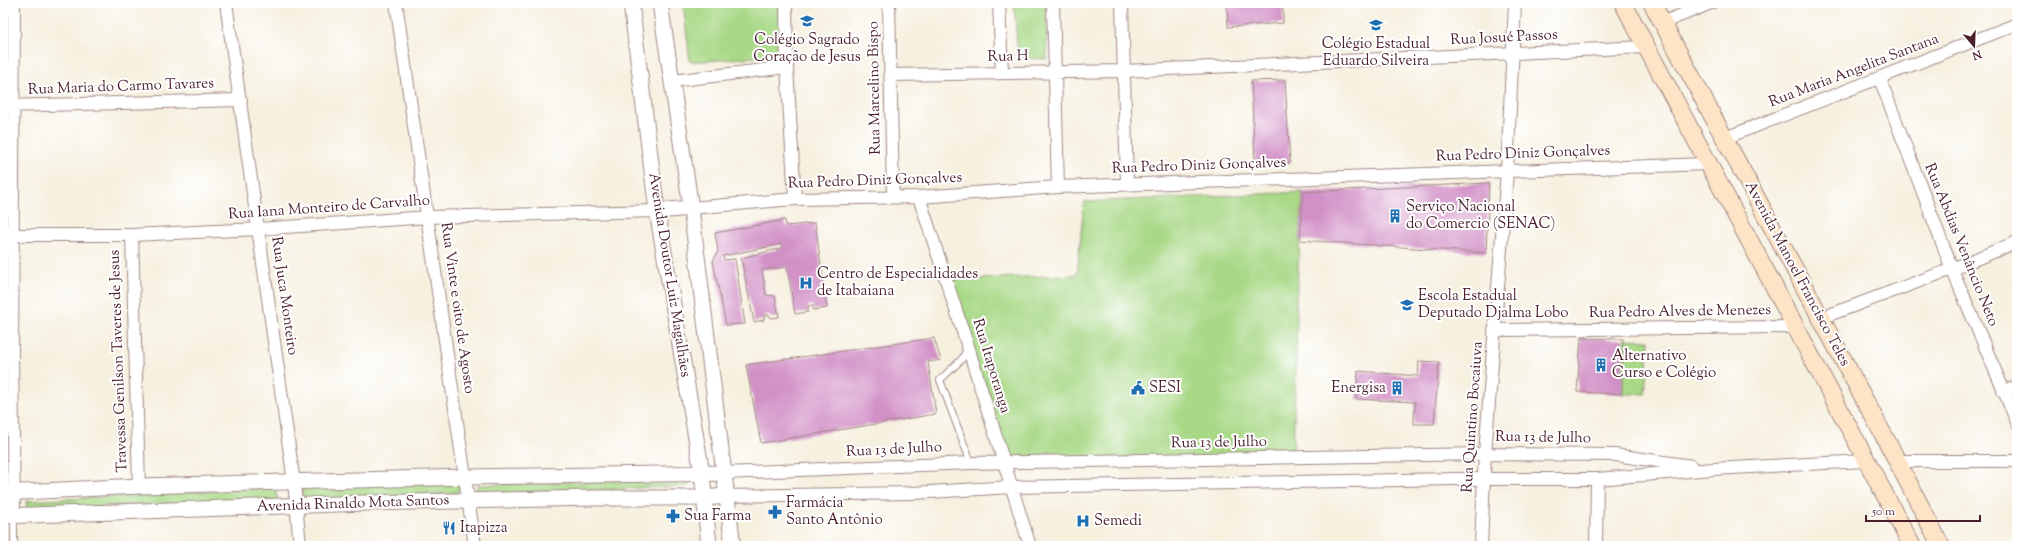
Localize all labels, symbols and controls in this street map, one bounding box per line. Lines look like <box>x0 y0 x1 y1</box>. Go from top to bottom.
school or university icon: Colégio Sagrado Coração de Jesus <box>799 13 815 29</box>
school or university icon: Colégio Estadual Eduardo Silveira <box>1368 17 1384 33</box>
street label: Rua Marcelino Bispo <box>863 21 887 155</box>
street label: Rua Josué Passos <box>1450 25 1558 51</box>
north arrow <box>1954 26 1994 66</box>
street label: Rua Maria Angelita Santana <box>1766 29 1942 113</box>
place label: Colégio Sagrado Coração de Jesus <box>753 30 861 68</box>
place label: Colégio Estadual Eduardo Silveira <box>1322 34 1430 72</box>
text: N <box>1970 45 1985 64</box>
street label: Rua H <box>987 46 1029 68</box>
street label: Rua Maria do Carmo Tavares <box>28 73 214 101</box>
street label: Rua Pedro Diniz Gonçalves <box>1435 140 1611 168</box>
street label: Rua Pedro Diniz Gonçalves <box>1111 152 1287 180</box>
street label: Rua Abdias Venâncio Neto <box>1919 160 2003 330</box>
street label: Rua Pedro Diniz Gonçalves <box>787 167 963 195</box>
street label: Avenida Doutor Luiz Magalhães <box>642 171 696 379</box>
street label: Avenida Manoel Francisco Teles <box>1739 178 1855 370</box>
street label: Rua Iana Monteiro de Carvalho <box>227 190 431 226</box>
place label: Serviço Nacional do Comercio (SENAC) <box>1406 197 1556 235</box>
building icon: Serviço Nacional do Comercio (SENAC) <box>1387 208 1403 224</box>
street label: Rua Vinte e oito de Agosto <box>435 221 479 395</box>
street label: Rua Juca Monteiro <box>265 235 303 357</box>
street label: Travessa Genilson Taveres de Jesus <box>105 249 133 473</box>
place label: Centro de Especialidades de Itabaiana <box>817 264 978 302</box>
hospital icon: Centro de Especialidades de Itabaiana <box>798 275 814 291</box>
place label: Escola Estadual Deputado Djalma Lobo <box>1418 286 1568 324</box>
school or university icon: Escola Estadual Deputado Djalma Lobo <box>1399 297 1415 313</box>
street label: Rua Pedro Alves de Menezes <box>1589 300 1771 324</box>
street label: Rua Itaporanga <box>967 316 1015 416</box>
street label: Rua Quintino Bocaiuva <box>1457 341 1489 493</box>
place label: Alternativo Curso e Colégio <box>1612 346 1716 384</box>
building icon: Alternativo Curso e Colégio <box>1593 357 1609 373</box>
place label: SESI <box>1149 378 1181 399</box>
place label: Energisa <box>1331 378 1386 399</box>
public building icon: SESI <box>1130 380 1146 396</box>
building icon: Energisa <box>1389 380 1405 396</box>
street label: Rua 13 de Julho <box>1495 427 1591 449</box>
street label: Rua 13 de Julho <box>1171 432 1267 454</box>
street label: Rua 13 de Julho <box>846 437 942 463</box>
street label: Avenida Rinaldo Mota Santos <box>256 490 450 518</box>
place label: Farmácia Santo Antônio <box>786 493 883 531</box>
scale bar <box>1866 497 1980 523</box>
text: 50 m <box>1871 503 1895 521</box>
pharmacy icon: Farmácia Santo Antônio <box>767 504 783 520</box>
place label: Sua Farma <box>684 506 752 527</box>
pharmacy icon: Sua Farma <box>665 508 681 524</box>
place label: Semedi <box>1094 511 1142 532</box>
hospital icon: Semedi <box>1075 513 1091 529</box>
place label: Itapizza <box>460 518 508 539</box>
restaurant icon: Itapizza <box>441 520 457 536</box>

